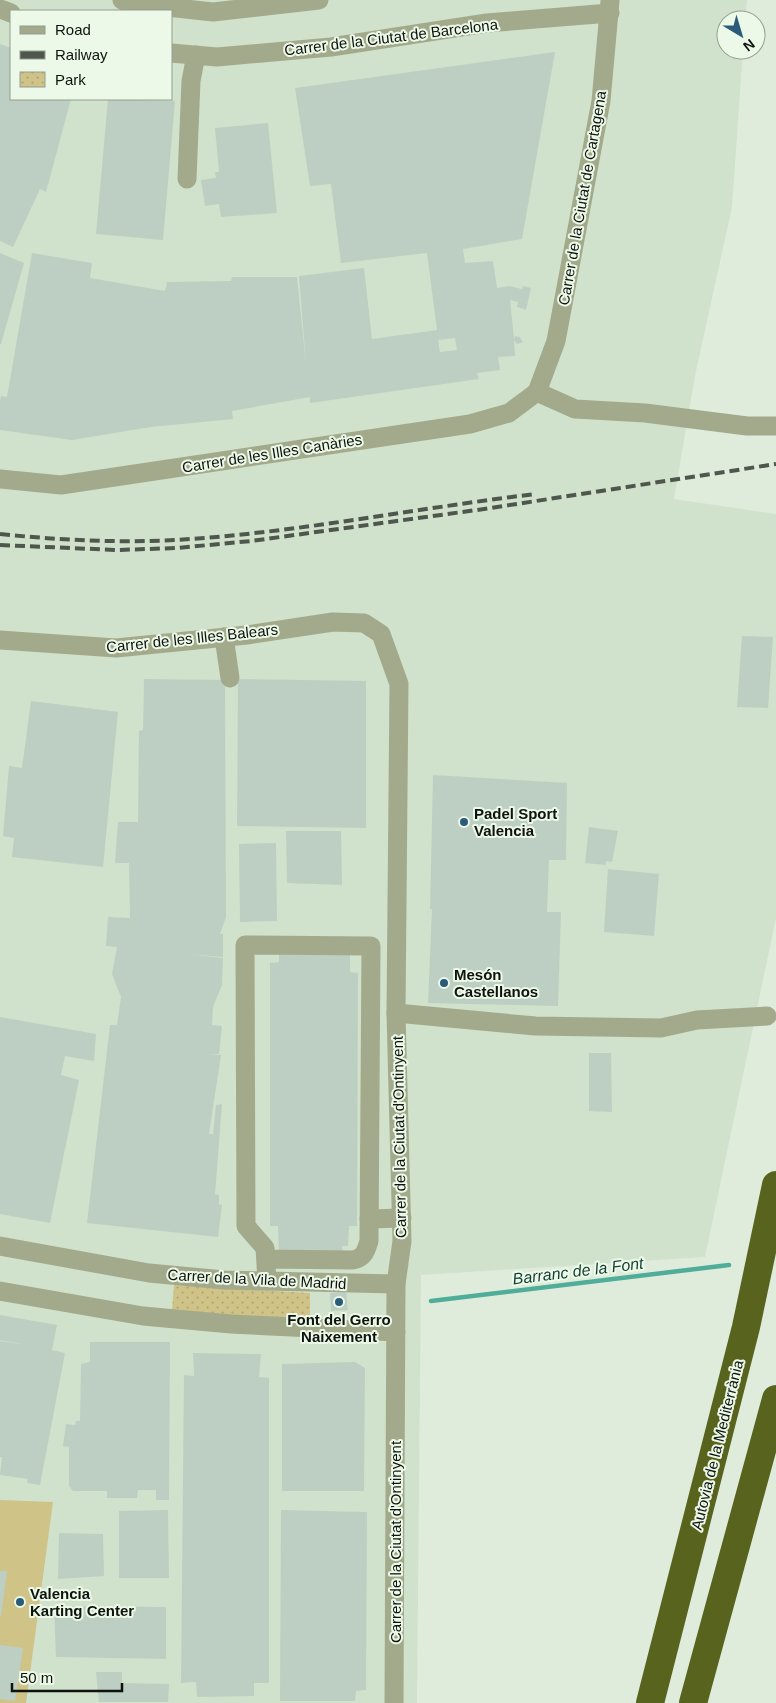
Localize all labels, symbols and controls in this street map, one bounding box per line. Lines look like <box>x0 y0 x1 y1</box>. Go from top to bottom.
legend <box>10 10 172 100</box>
north arrow <box>716 10 766 60</box>
street label: Carrer de la Ciutat de Barcelona <box>283 15 499 59</box>
text: Road <box>55 21 91 38</box>
text: N <box>740 36 758 55</box>
text: Railway <box>55 46 108 63</box>
text: Park <box>55 71 86 88</box>
street label: Carrer de la Ciutat de Cartagena <box>555 89 609 307</box>
street label: Carrer de les Illes Canàries <box>181 430 363 476</box>
street label: Carrer de les Illes Balears <box>105 621 279 655</box>
place label: Padel Sport Valencia <box>474 805 557 839</box>
marker: Padel Sport Valencia <box>458 816 470 828</box>
place label: Mesón Castellanos <box>454 966 538 1000</box>
marker: Mesón Castellanos <box>438 977 450 989</box>
street label: Carrer de la Ciutat d'Ontinyent <box>389 1035 409 1238</box>
water label: Barranc de la Font <box>512 1254 645 1287</box>
street label: Carrer de la Vila de Madrid <box>167 1266 347 1292</box>
marker: Font del Gerro Naixement <box>333 1296 345 1308</box>
place label: Font del Gerro Naixement <box>287 1311 391 1345</box>
street label: Autovia de la Mediterrània <box>688 1358 746 1532</box>
street label: Carrer de la Ciutat d'Ontinyent <box>387 1440 404 1643</box>
place label: Valencia Karting Center <box>30 1585 134 1619</box>
marker: Valencia Karting Center <box>14 1596 26 1608</box>
scale bar <box>12 1660 122 1692</box>
text: 50 m <box>20 1669 53 1686</box>

